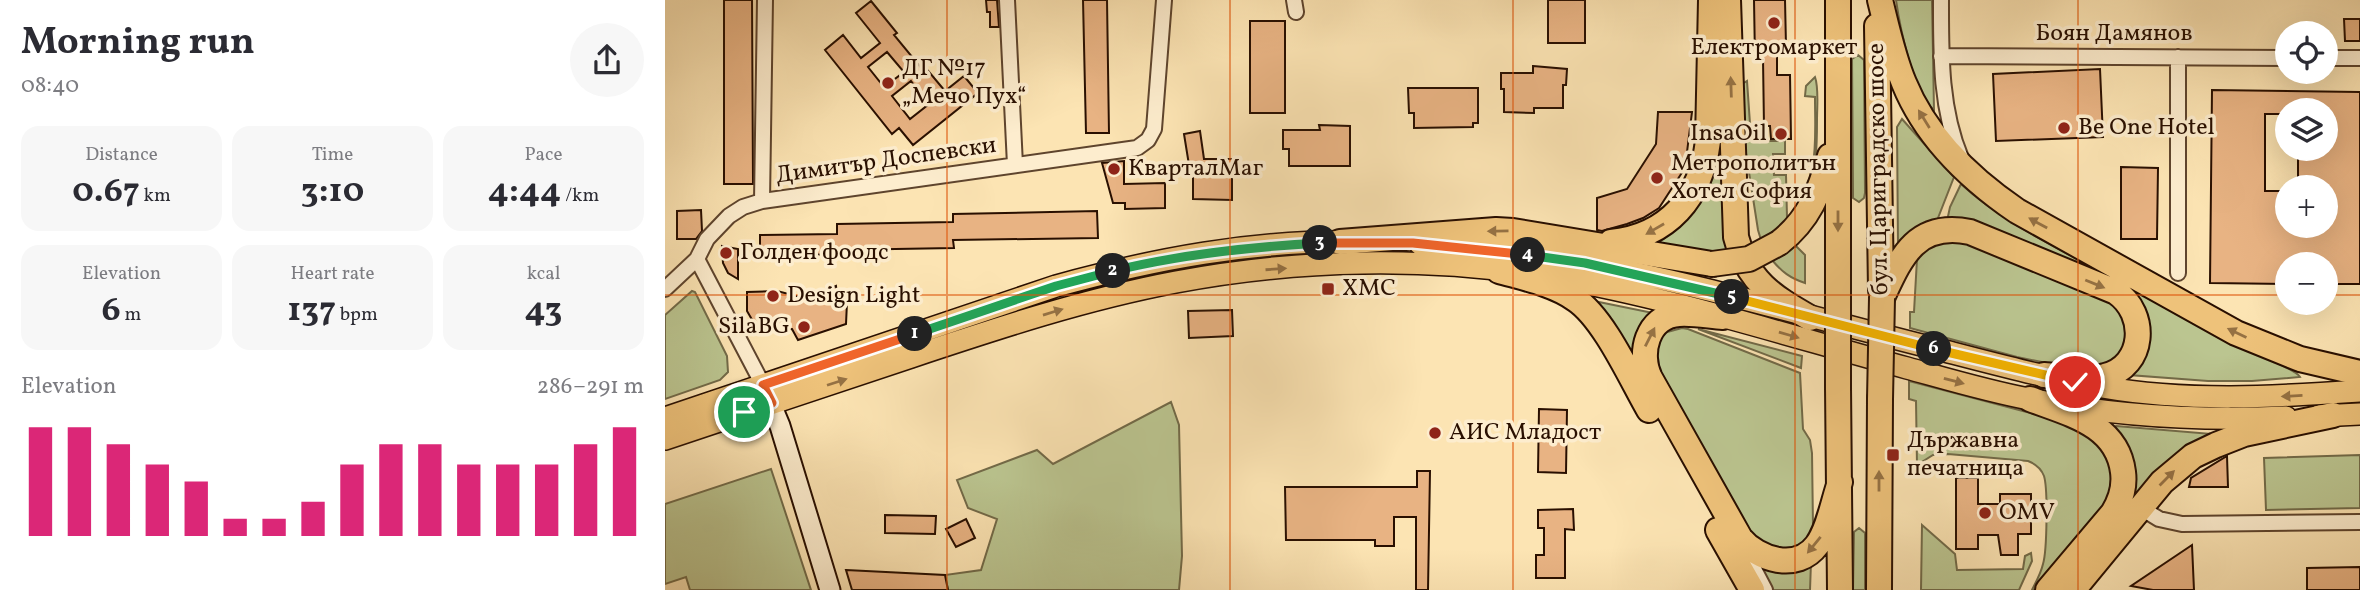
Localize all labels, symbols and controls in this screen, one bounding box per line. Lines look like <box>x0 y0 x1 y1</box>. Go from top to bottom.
marker: Електромаркет <box>1766 15 1782 31</box>
text: Morning run <box>21 17 255 70</box>
street label: Боян Дамянов <box>2035 17 2193 51</box>
map controls <box>2275 21 2338 315</box>
button: locate <box>2275 21 2338 84</box>
button: share <box>570 23 644 97</box>
place label: Електромаркет <box>1690 31 1858 65</box>
street label: бул. Цариградско шосе <box>1860 43 1898 295</box>
place label: ДГ №17 „Мечо Пух“ <box>902 52 1027 114</box>
text: 08:40 <box>21 70 79 102</box>
marker: ДГ №17 „Мечо Пух“ <box>880 75 896 91</box>
one-way arrow <box>1725 76 1736 98</box>
button: layers <box>2275 98 2338 161</box>
one-way arrow <box>1917 109 1930 129</box>
place label: Be One Hotel <box>2078 111 2215 145</box>
place label: InsaOil <box>1690 117 1767 151</box>
marker: Be One Hotel <box>2056 120 2072 136</box>
marker: InsaOil <box>1773 126 1789 142</box>
street label: Димитър Доспевски <box>773 129 999 193</box>
text: Distance <box>85 142 158 168</box>
text: Time <box>312 142 353 168</box>
text: Pace <box>524 142 563 168</box>
place label: Метрополитън Хотел София <box>1671 147 1836 209</box>
place label: КварталМаг <box>1128 152 1264 186</box>
marker: КварталМаг <box>1106 161 1122 177</box>
text: 0.67 <box>72 168 140 216</box>
text: 3:10 <box>301 168 364 216</box>
text: 4:44 <box>488 168 561 216</box>
marker: Метрополитън Хотел София <box>1649 170 1665 186</box>
button: + <box>2275 175 2338 238</box>
text: km <box>140 183 171 209</box>
text: /km <box>561 183 599 209</box>
one-way arrow <box>1832 210 1844 232</box>
one-way arrow <box>2028 217 2047 229</box>
one-way arrow <box>1646 223 1665 235</box>
one-way arrow <box>1486 225 1508 237</box>
pin: 3 <box>1303 226 1337 260</box>
text: 3 <box>1315 229 1324 255</box>
place label: Голден фоодс <box>740 236 889 270</box>
pin: 4 <box>1511 238 1545 272</box>
text: 4 <box>1522 241 1533 267</box>
marker: Голден фоодс <box>718 245 734 261</box>
button: − <box>2275 252 2338 315</box>
pin: 2 <box>1095 254 1131 288</box>
text: 2 <box>1108 257 1117 283</box>
text: Elevation <box>82 261 161 287</box>
text: Heart rate <box>291 261 374 287</box>
text: kcal <box>527 261 560 287</box>
one-way arrow <box>1265 263 1287 274</box>
place label: ХМС <box>1342 272 1396 306</box>
one-way arrow <box>2085 278 2105 290</box>
place label: Design Light <box>787 279 920 313</box>
pin: 5 <box>1715 280 1749 314</box>
marker: ХМС <box>1320 281 1336 297</box>
text: 5 <box>1727 283 1736 309</box>
text: 6 <box>102 287 121 335</box>
text: 137 <box>287 287 336 335</box>
text: 43 <box>525 287 562 335</box>
marker: Design Light <box>765 288 781 304</box>
text: m <box>121 302 141 328</box>
text: bpm <box>336 302 378 328</box>
one-way arrow <box>1043 306 1064 316</box>
place label: SilaBG <box>718 310 790 344</box>
pin: 1 <box>897 316 933 352</box>
marker: SilaBG <box>796 319 812 335</box>
text: 1 <box>911 320 918 346</box>
one-way arrow <box>1644 327 1655 347</box>
one-way arrow <box>2227 327 2247 339</box>
one-way arrow <box>1778 330 1800 341</box>
pin: 6 <box>1917 332 1951 366</box>
text: 6 <box>1928 335 1939 361</box>
pin <box>2045 352 2105 412</box>
icon: check <box>2056 363 2094 401</box>
text: Elevation <box>21 371 117 403</box>
text: 286–291 m <box>537 371 644 403</box>
one-way arrow <box>826 376 847 386</box>
one-way arrow <box>1943 376 1965 387</box>
pin <box>714 382 774 442</box>
one-way arrow <box>2281 390 2303 401</box>
icon: arrive <box>725 393 763 431</box>
place label: АИС Младост <box>1449 416 1601 450</box>
place label: Държавна печатница <box>1907 424 2024 486</box>
marker: АИС Младост <box>1427 425 1443 441</box>
marker: Държавна печатница <box>1885 447 1901 463</box>
one-way arrow <box>1873 470 1885 492</box>
one-way arrow <box>2158 471 2175 487</box>
place label: OMV <box>1999 496 2055 530</box>
marker: OMV <box>1977 505 1993 521</box>
one-way arrow <box>1807 535 1822 553</box>

